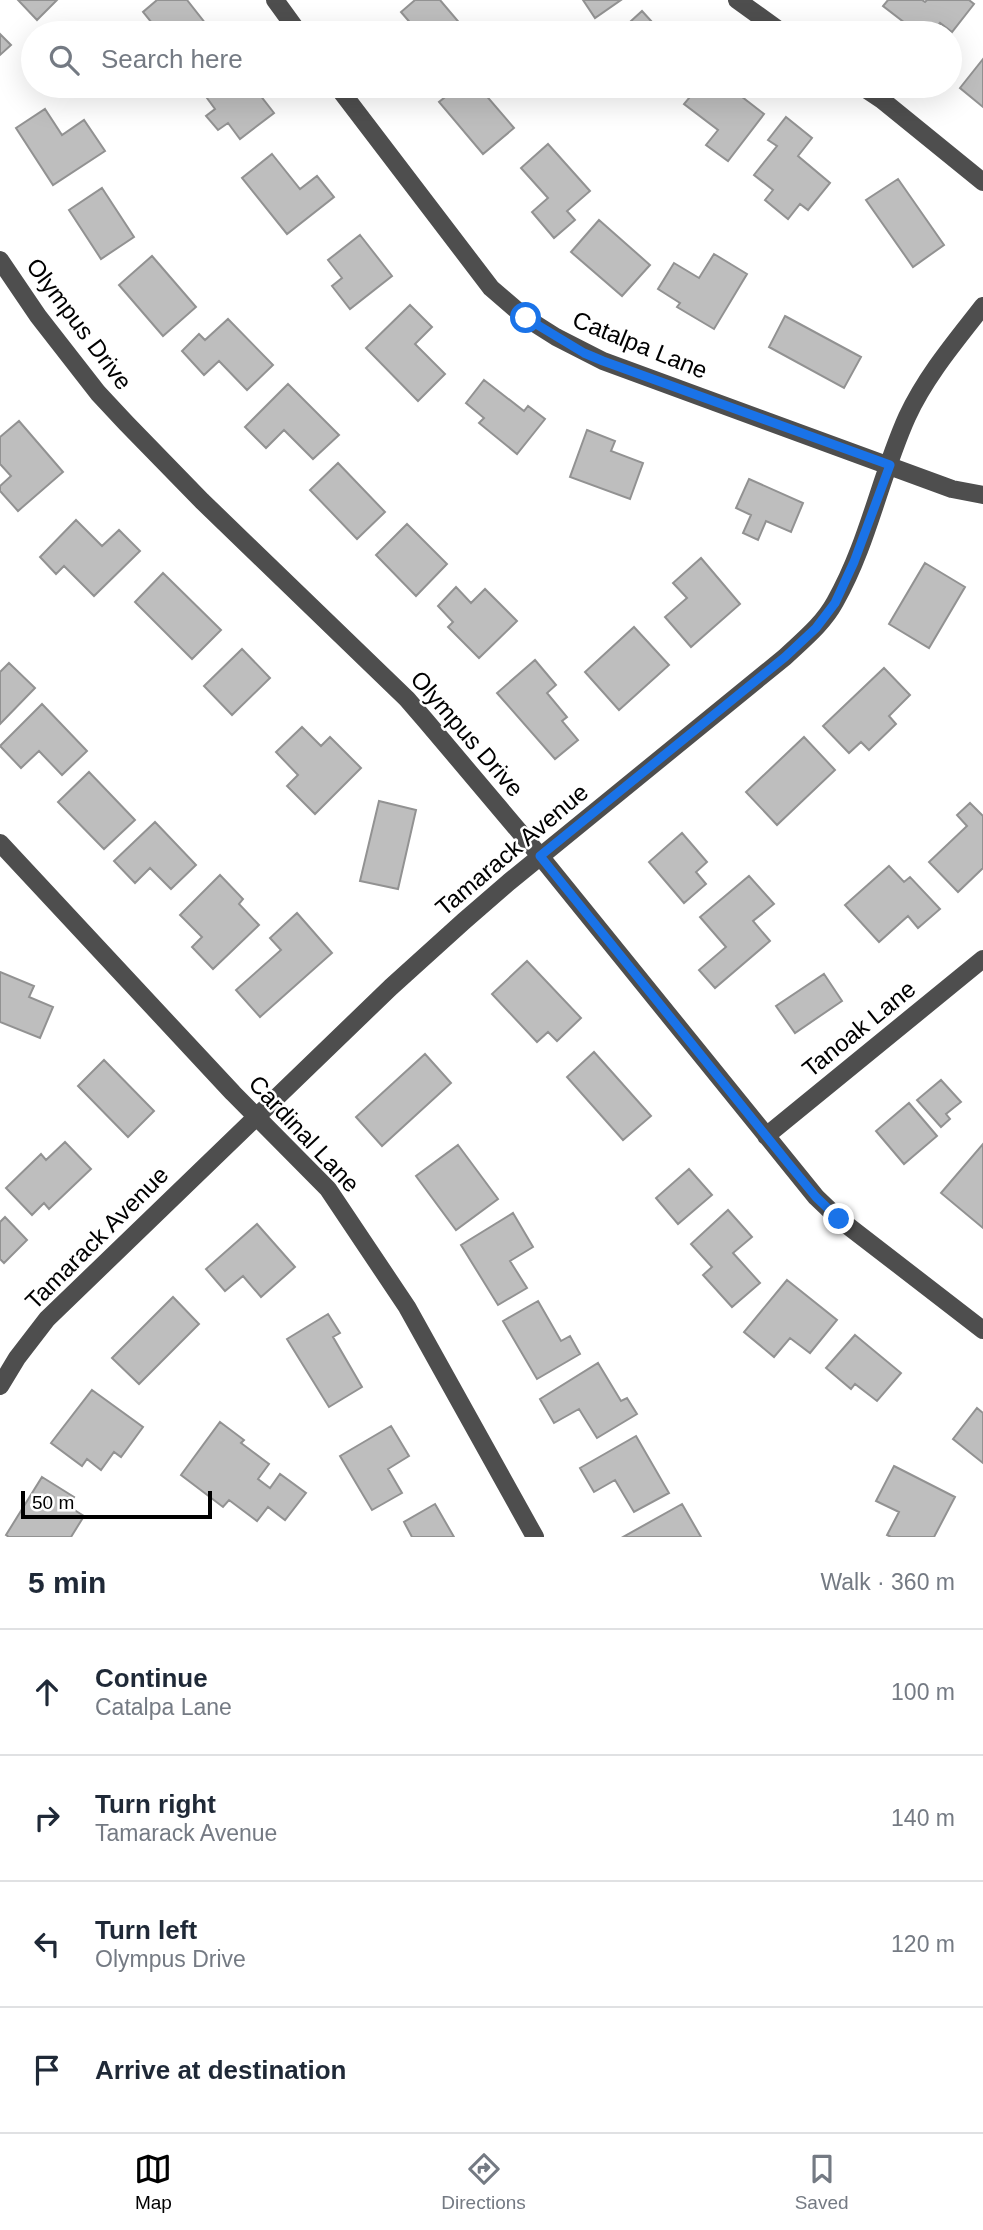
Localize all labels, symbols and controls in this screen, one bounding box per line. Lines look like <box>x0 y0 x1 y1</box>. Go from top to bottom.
search box <box>21 21 962 98</box>
icon: search <box>45 41 83 79</box>
text: Search here <box>101 44 243 74</box>
street label: Olympus Drive <box>21 253 138 395</box>
route start <box>510 302 541 333</box>
street label: Catalpa Lane <box>569 305 711 384</box>
street label: Olympus Drive <box>406 665 529 802</box>
street label: Tamarack Avenue <box>430 778 593 921</box>
street label: Tanoak Lane <box>797 975 921 1082</box>
street label: Cardinal Lane <box>244 1070 365 1198</box>
street label: Tamarack Avenue <box>20 1161 173 1314</box>
route end <box>823 1203 854 1234</box>
scale bar <box>21 1488 212 1520</box>
text: 50 m <box>32 1492 74 1513</box>
text: 5 min <box>28 1566 106 1599</box>
text: Walk · 360 m <box>820 1569 955 1595</box>
text: Continue <box>95 1663 208 1693</box>
icon: ahead <box>28 1673 66 1711</box>
text: 100 m <box>891 1679 955 1705</box>
text: Catalpa Lane <box>95 1694 232 1720</box>
text: Turn right <box>95 1789 216 1819</box>
icon: right <box>28 1799 66 1837</box>
text: 140 m <box>891 1805 955 1831</box>
text: Tamarack Avenue <box>95 1820 277 1846</box>
text: Turn left <box>95 1915 197 1945</box>
icon: left <box>28 1925 66 1963</box>
text: 120 m <box>891 1931 955 1957</box>
text: Olympus Drive <box>95 1946 246 1972</box>
icon: arrive <box>28 2051 66 2089</box>
text: Arrive at destination <box>95 2055 346 2085</box>
tab: Map <box>134 2150 172 2214</box>
tab: Directions <box>441 2150 526 2214</box>
tab: Saved <box>795 2150 849 2214</box>

